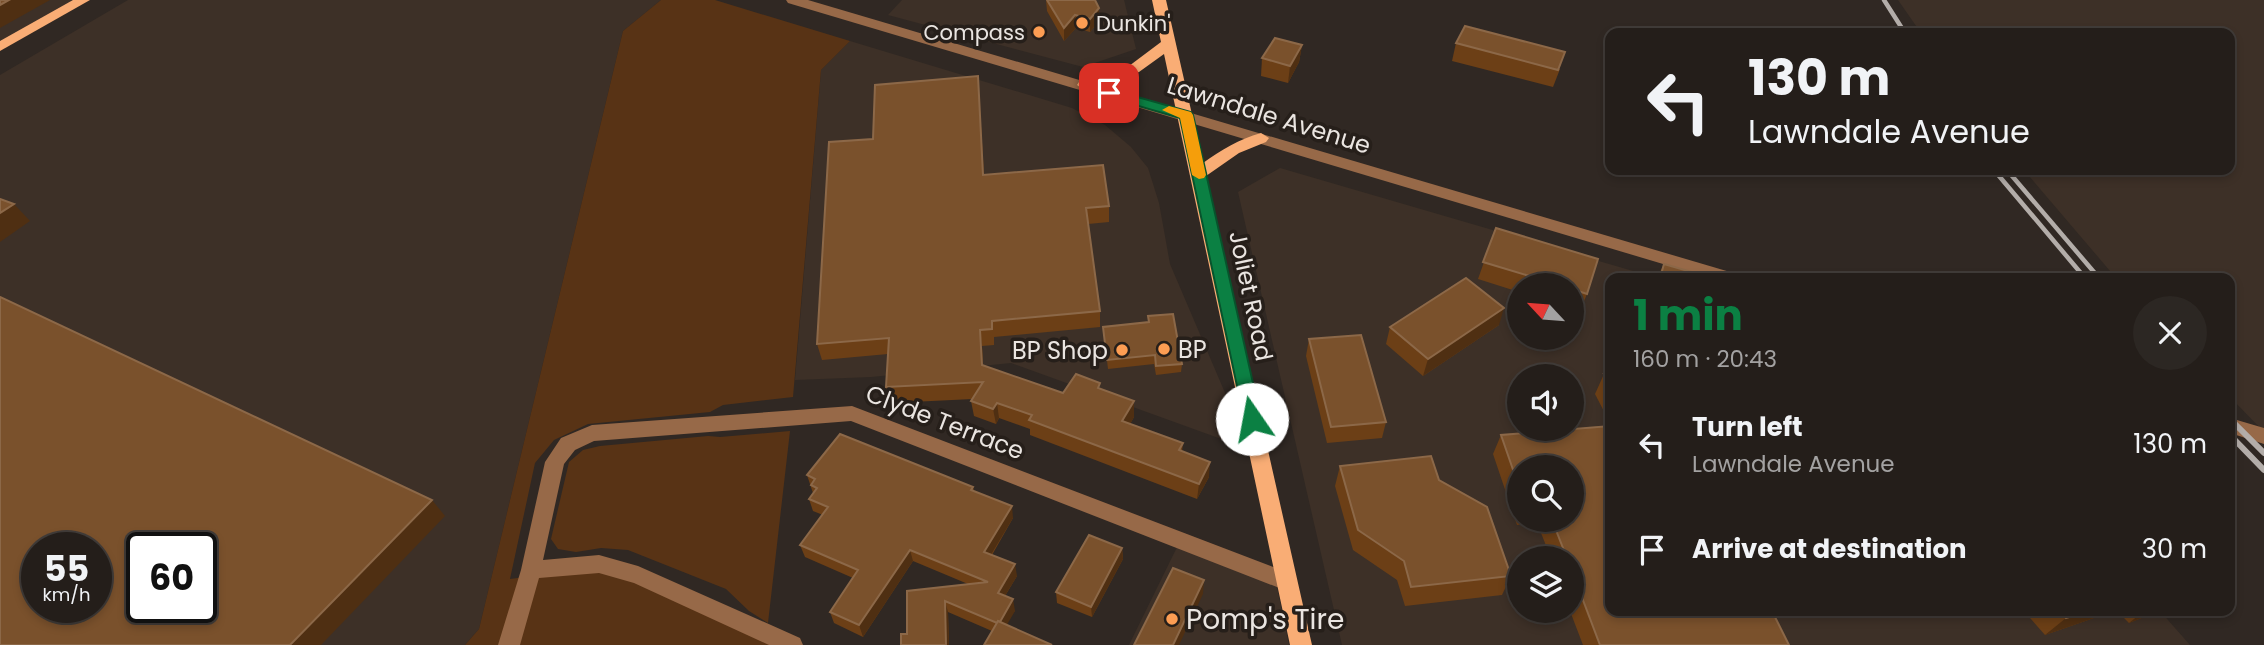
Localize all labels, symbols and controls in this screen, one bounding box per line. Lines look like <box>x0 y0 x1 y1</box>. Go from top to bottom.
place label: Dunkin' <box>1096 9 1171 38</box>
marker: Dunkin' <box>1074 15 1090 31</box>
place label: Compass <box>923 18 1025 47</box>
marker: Compass <box>1031 24 1047 40</box>
text: 130 m <box>1748 44 1890 112</box>
icon: left <box>1633 56 1724 147</box>
pin <box>1079 63 1139 123</box>
street label: Lawndale Avenue <box>1163 68 1375 162</box>
icon: arrive <box>1090 74 1128 112</box>
text: Lawndale Avenue <box>1748 109 2030 154</box>
street label: Joliet Road <box>1221 228 1281 364</box>
north arrow <box>1507 273 1584 350</box>
map controls <box>1507 273 1584 623</box>
text: 1 min <box>1633 286 1743 345</box>
button: close <box>2133 296 2207 370</box>
place label: BP <box>1178 333 1207 366</box>
place label: BP Shop <box>1012 334 1108 367</box>
marker: BP <box>1156 341 1172 357</box>
marker: BP Shop <box>1114 342 1130 358</box>
text: 160 m · 20:43 <box>1633 343 1777 375</box>
button: sound <box>1507 364 1584 441</box>
street label: Clyde Terrace <box>861 377 1029 467</box>
position arrow <box>1215 382 1289 456</box>
text: Turn left <box>1692 409 1803 445</box>
icon: left <box>1633 426 1671 464</box>
text: 130 m <box>2133 426 2207 462</box>
text: Lawndale Avenue <box>1692 448 1895 480</box>
button: search <box>1507 455 1584 532</box>
icon: arrive <box>1633 531 1671 569</box>
text: Arrive at destination <box>1692 531 1967 567</box>
text: 30 m <box>2142 531 2207 567</box>
speed limit sign: 60 <box>126 532 217 623</box>
text: 55 <box>44 544 89 593</box>
button: layers <box>1507 546 1584 623</box>
text: km/h <box>43 582 90 607</box>
place label: Pomp's Tire <box>1186 600 1344 639</box>
marker: Pomp's Tire <box>1164 611 1180 627</box>

